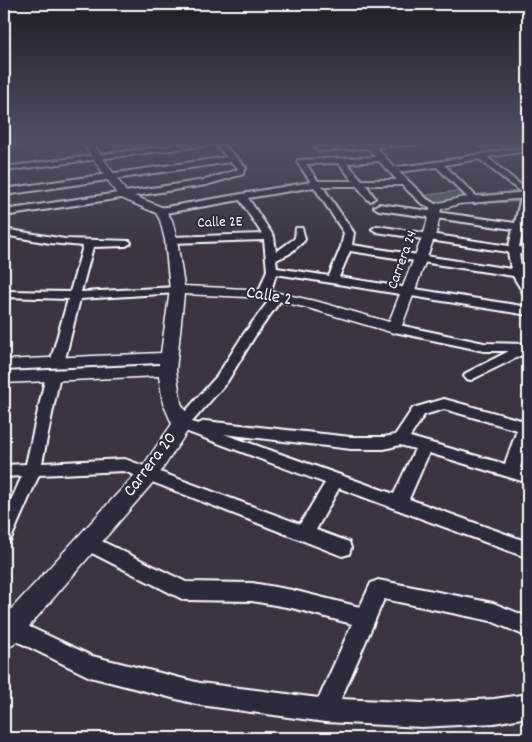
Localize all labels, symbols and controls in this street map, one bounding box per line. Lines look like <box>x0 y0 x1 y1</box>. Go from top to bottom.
street label: Calle 2E <box>197 211 243 235</box>
street label: Carrera 24 <box>382 228 424 292</box>
street label: Calle 2 <box>244 281 294 313</box>
street label: Carrera 20 <box>118 427 184 503</box>

